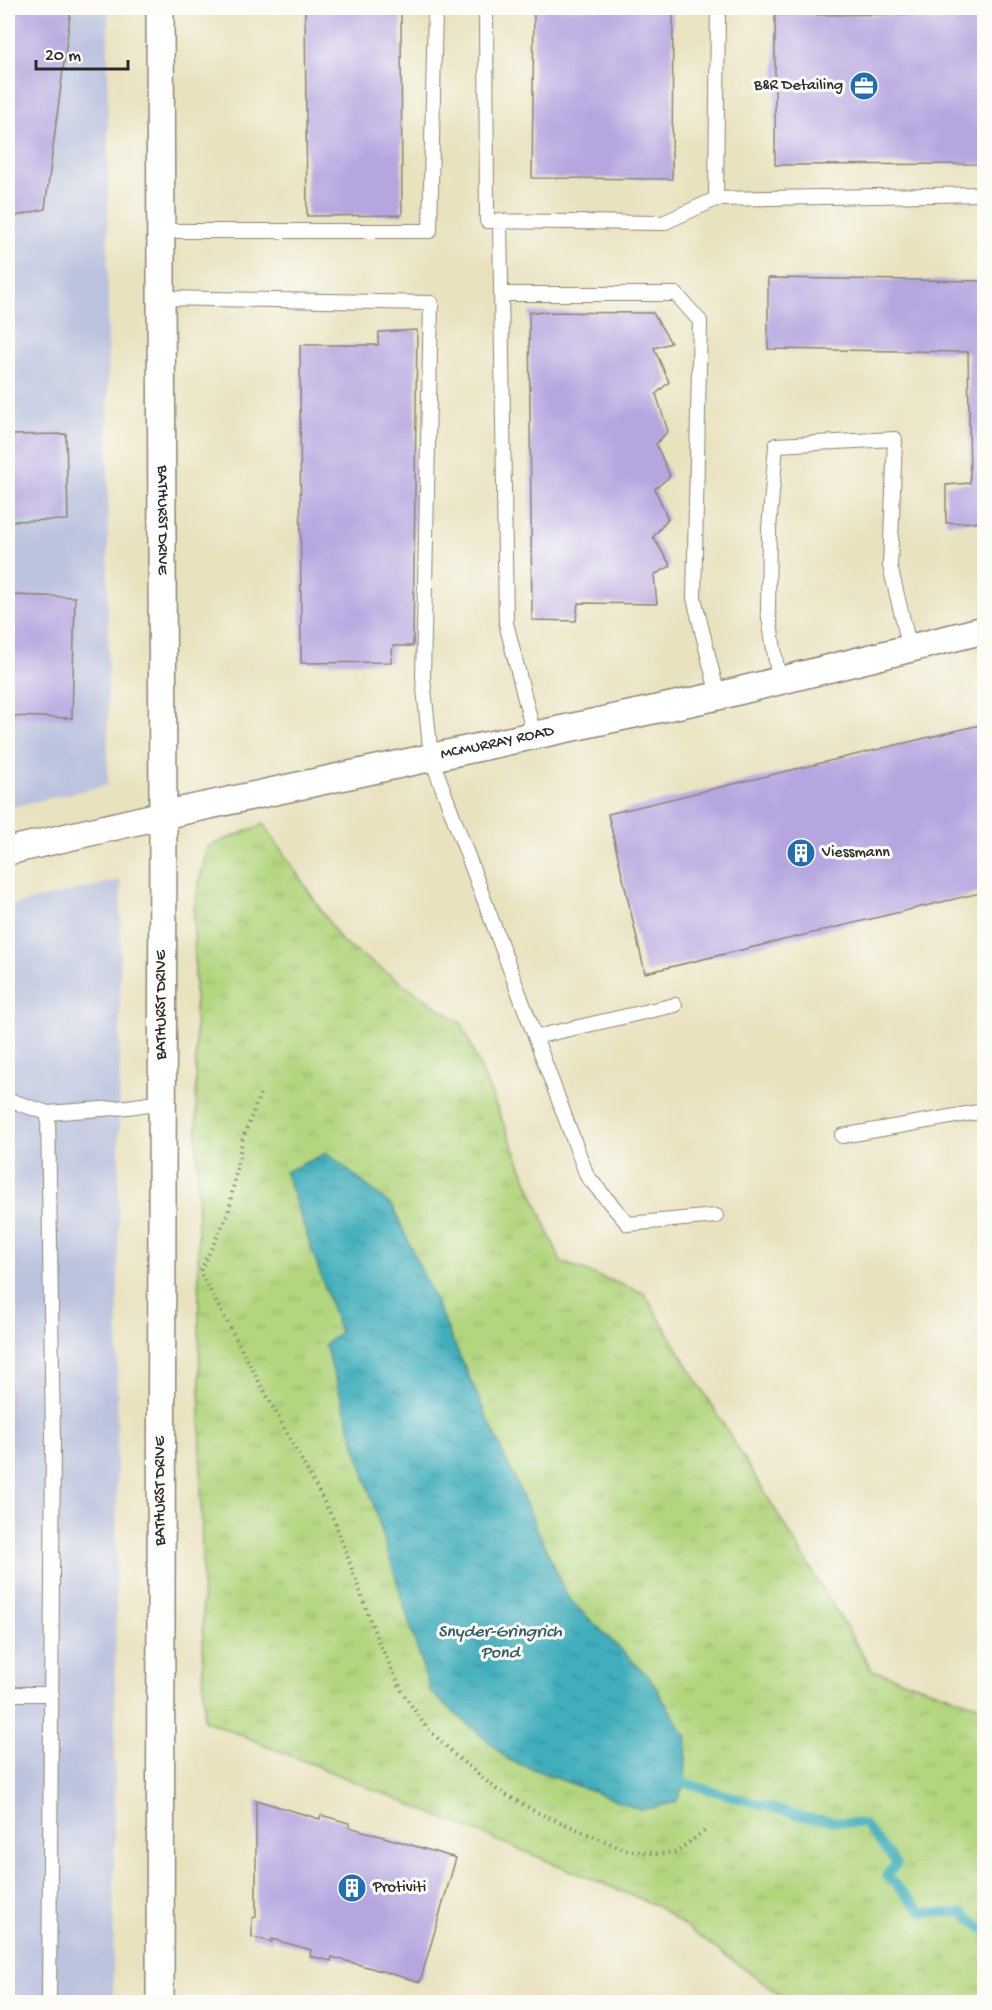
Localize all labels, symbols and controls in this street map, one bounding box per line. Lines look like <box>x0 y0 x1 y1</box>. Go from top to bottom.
scale bar <box>36 33 128 71</box>
text: 20 m <box>45 46 81 67</box>
office icon: B&R Detailing <box>848 70 880 102</box>
place label: B&R Detailing <box>753 77 843 96</box>
street label: BATHURST DRIVE <box>152 464 172 576</box>
street label: MCMURRAY ROAD <box>439 722 556 765</box>
building icon: Viessmann <box>785 837 817 869</box>
place label: Viessmann <box>821 844 890 863</box>
street label: BATHURST DRIVE <box>153 949 172 1061</box>
street label: BATHURST DRIVE <box>152 1435 171 1547</box>
water label: Snyder-Gringrich Pond <box>438 1622 562 1664</box>
building icon: Protiviti <box>336 1872 368 1904</box>
place label: Protiviti <box>372 1879 426 1898</box>

